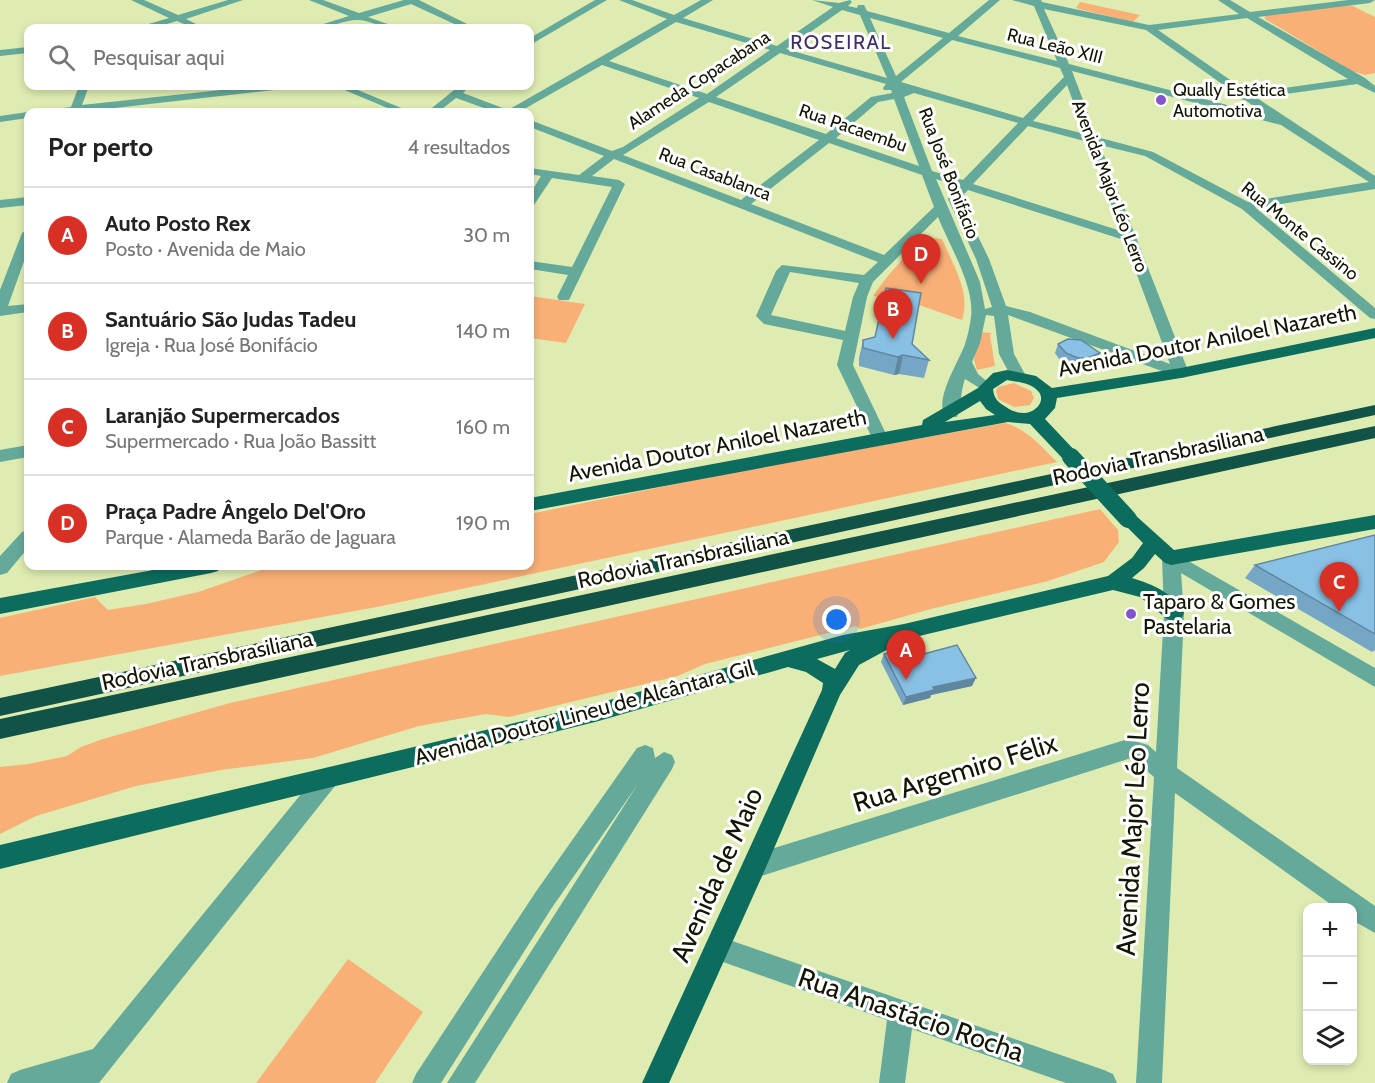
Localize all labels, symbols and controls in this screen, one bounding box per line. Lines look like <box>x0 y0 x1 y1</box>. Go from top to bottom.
street label: Rua Leão XIII <box>1005 23 1105 69</box>
search box <box>24 24 534 90</box>
street label: Alameda Copacabana <box>624 26 775 134</box>
district label: ROSEIRAL <box>790 30 892 54</box>
icon: search <box>45 41 78 74</box>
text: Pesquisar aqui <box>93 44 225 71</box>
place label: Qually Estética Automotiva <box>1173 79 1286 122</box>
marker: Qually Estética Automotiva <box>1154 93 1168 107</box>
street label: Avenida Major Léo Lerro <box>1067 97 1153 275</box>
street label: Rua Pacaembu <box>796 99 910 157</box>
street label: Rua José Bonifácio <box>914 104 984 242</box>
text: Por perto <box>48 131 153 163</box>
text: 4 resultados <box>408 135 510 159</box>
street label: Rua Casablanca <box>656 143 775 206</box>
street label: Rua Monte Cassino <box>1237 177 1363 285</box>
text: Auto Posto Rex <box>105 210 251 237</box>
text: A <box>61 223 74 247</box>
text: 30 m <box>463 223 510 247</box>
pin: D <box>902 234 940 284</box>
text: Posto · Avenida de Maio <box>105 237 306 261</box>
pin: B <box>874 290 912 339</box>
street label: Avenida Doutor Aniloel Nazareth <box>1056 298 1359 383</box>
text: Santuário São Judas Tadeu <box>105 306 357 333</box>
text: B <box>61 319 74 343</box>
text: 140 m <box>456 319 510 343</box>
text: Igreja · Rua José Bonifácio <box>105 333 318 357</box>
text: Laranjão Supermercados <box>105 402 340 429</box>
street label: Avenida Doutor Aniloel Nazareth <box>566 403 869 488</box>
text: C <box>61 415 74 439</box>
text: 160 m <box>456 415 510 439</box>
street label: Rodovia Transbrasiliana <box>1050 420 1267 491</box>
text: Supermercado · Rua João Bassitt <box>105 429 376 453</box>
text: Praça Padre Ângelo Del'Oro <box>105 498 366 525</box>
text: D <box>60 511 75 535</box>
text: 190 m <box>456 511 510 535</box>
street label: Rodovia Transbrasiliana <box>575 523 792 594</box>
text: Parque · Alameda Barão de Jaguara <box>105 525 396 549</box>
pin: C <box>1320 562 1358 612</box>
place label: Taparo & Gomes Pastelaria <box>1143 588 1295 640</box>
your location <box>822 605 851 634</box>
marker: Taparo & Gomes Pastelaria <box>1124 607 1138 621</box>
street label: Rodovia Transbrasiliana <box>99 625 316 696</box>
pin: A <box>886 630 926 680</box>
street label: Avenida Doutor Lineu de Alcântara Gil <box>411 654 758 771</box>
street label: Avenida Major Léo Lerro <box>1109 681 1156 957</box>
street label: Rua Argemiro Félix <box>849 726 1061 819</box>
street label: Avenida de Maio <box>663 782 770 967</box>
map controls <box>1303 903 1357 1065</box>
button: + <box>1303 903 1357 957</box>
button: − <box>1303 957 1357 1011</box>
street label: Rua Anastácio Rocha <box>794 960 1028 1069</box>
button: layers <box>1303 1011 1357 1065</box>

